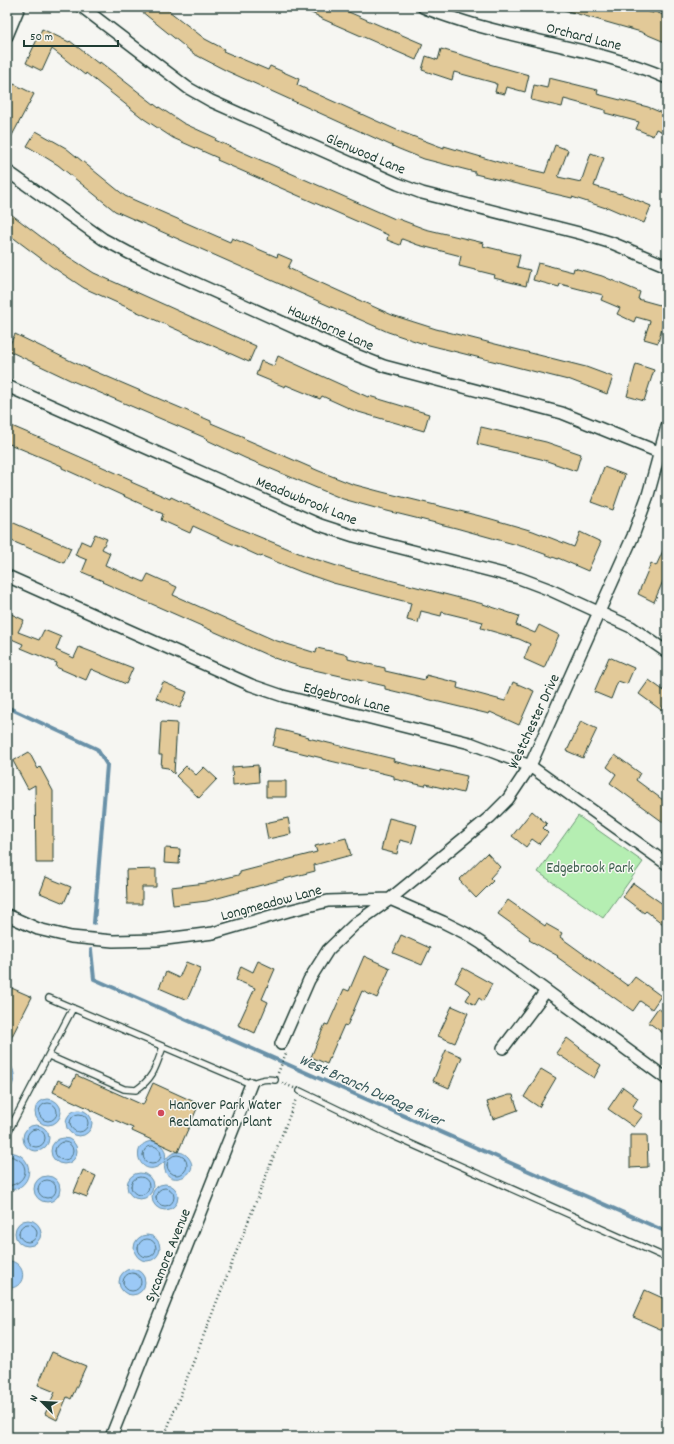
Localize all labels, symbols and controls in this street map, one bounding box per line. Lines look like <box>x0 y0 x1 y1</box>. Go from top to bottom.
street label: Orchard Lane <box>544 18 624 58</box>
scale bar <box>24 22 118 48</box>
text: 50 m <box>30 29 53 46</box>
street label: Glenwood Lane <box>322 128 409 182</box>
street label: Hawthorne Lane <box>283 300 377 358</box>
street label: Meadowbrook Lane <box>252 472 361 532</box>
street label: Westchester Drive <box>503 670 567 773</box>
street label: Edgebrook Lane <box>301 678 393 720</box>
park label: Edgebrook Park <box>546 858 634 880</box>
street label: Longmeadow Lane <box>219 880 325 928</box>
water label: West Branch DuPage River <box>295 1049 449 1134</box>
place label: Hanover Park Water Reclamation Plant <box>169 1095 282 1134</box>
marker: Hanover Park Water Reclamation Plant <box>156 1108 166 1118</box>
street label: Sycamore Avenue <box>140 1205 198 1306</box>
north arrow <box>22 1382 62 1422</box>
text: N <box>26 1392 43 1404</box>

